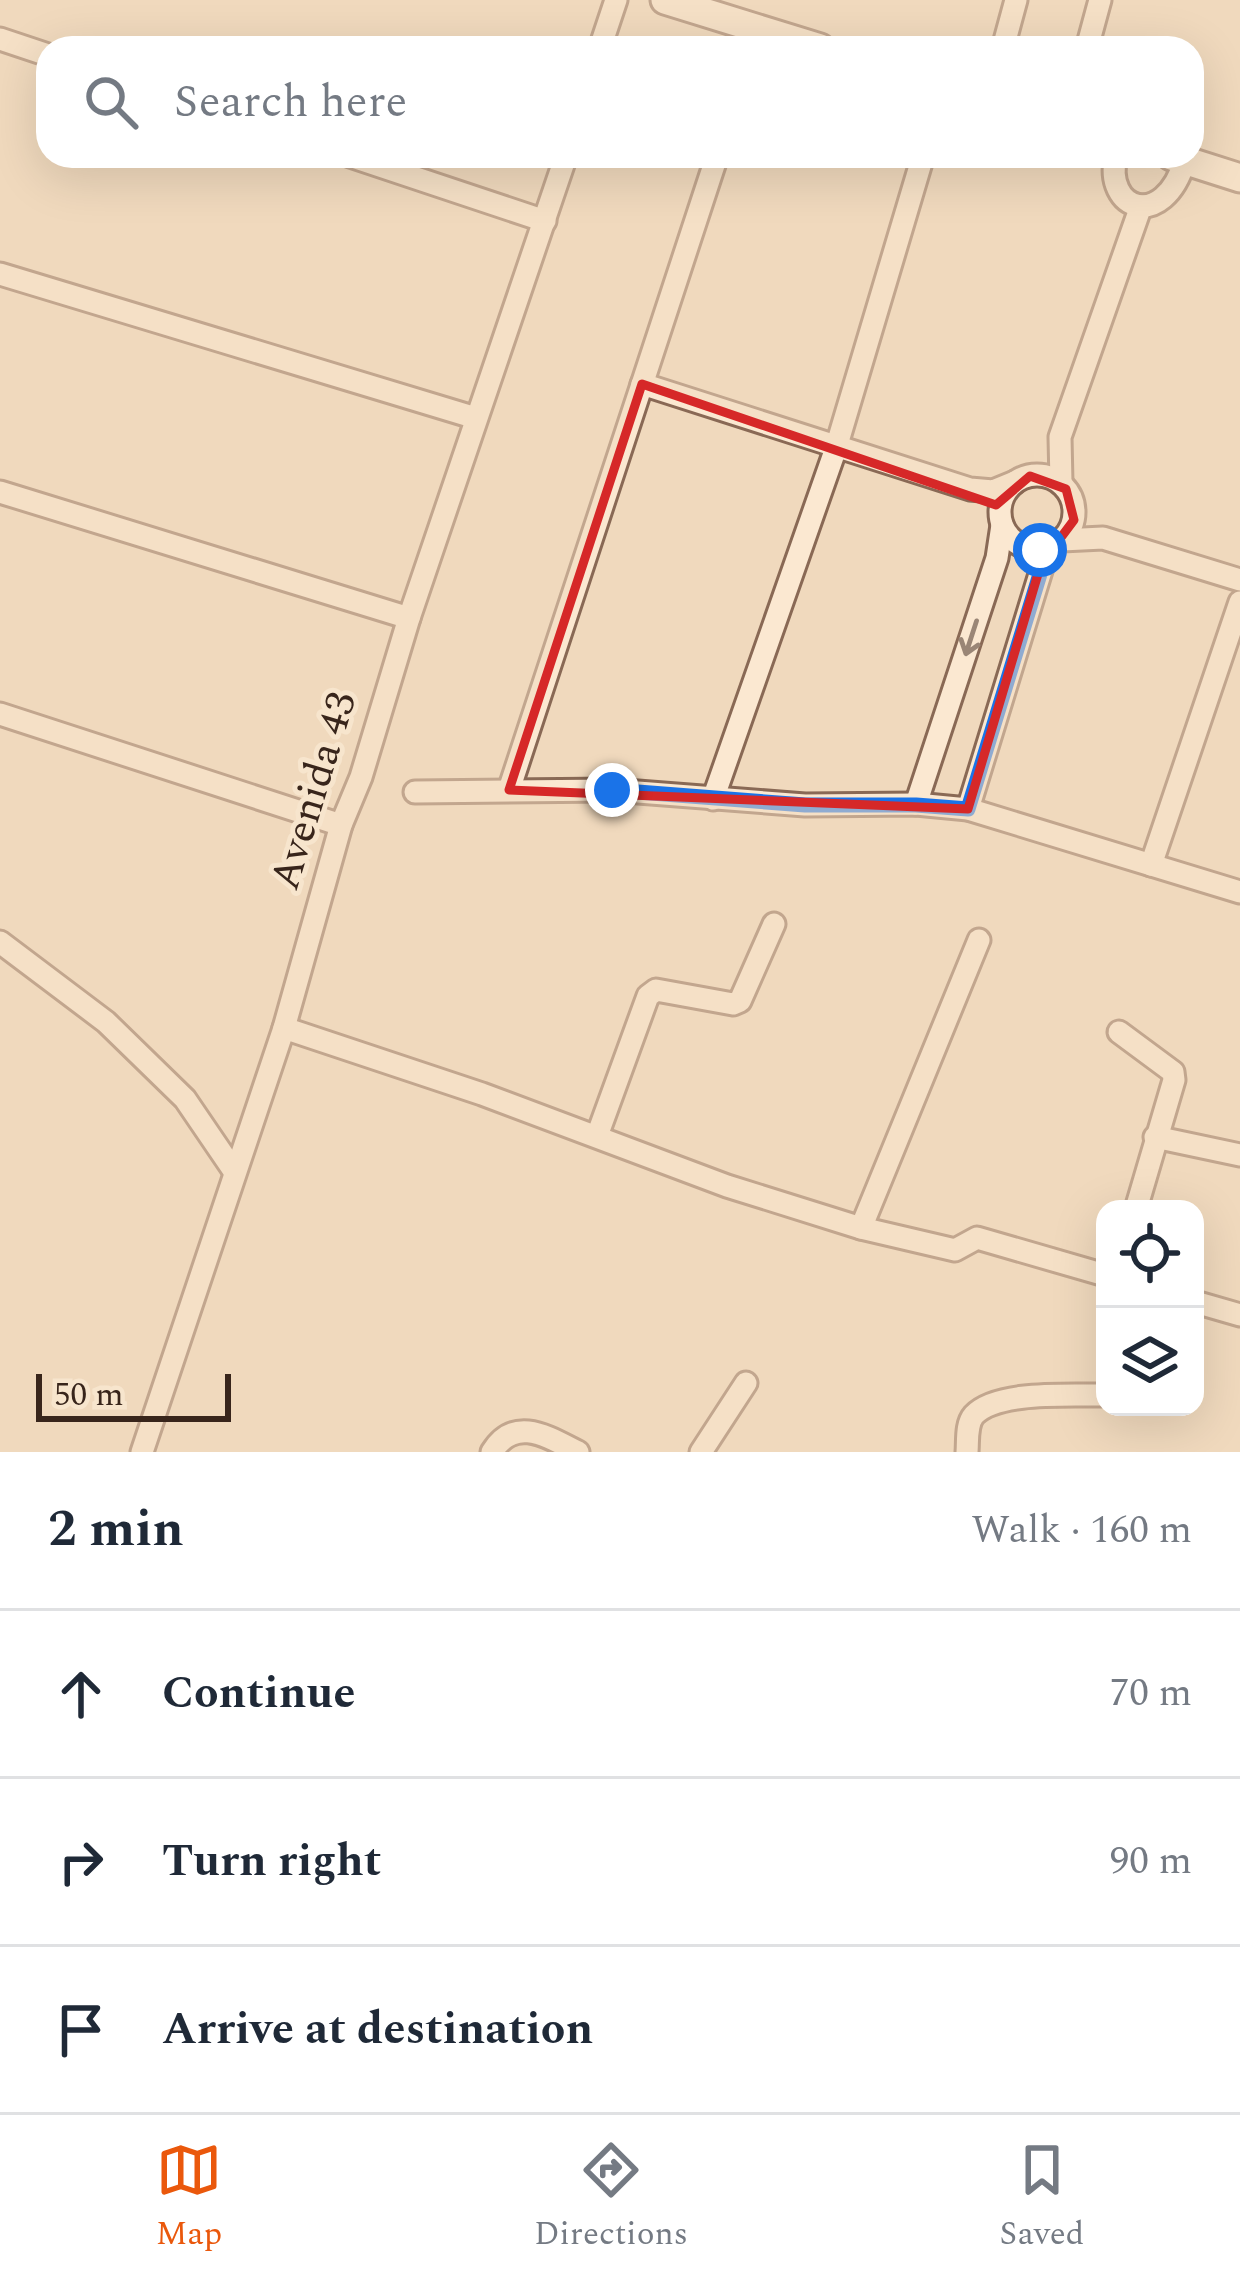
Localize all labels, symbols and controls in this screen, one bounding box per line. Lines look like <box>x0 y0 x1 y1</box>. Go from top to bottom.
search box <box>36 36 1204 168</box>
text: Search here <box>174 68 407 137</box>
icon: search <box>78 69 144 135</box>
route start <box>1013 523 1067 577</box>
one-way arrow <box>959 619 980 656</box>
street label: Avenida 43 <box>254 684 374 898</box>
route end <box>585 763 639 817</box>
map controls <box>1096 1200 1204 1416</box>
button: locate <box>1096 1200 1204 1308</box>
button: layers <box>1096 1308 1204 1416</box>
scale bar <box>36 1368 231 1421</box>
text: 50 m <box>54 1370 124 1420</box>
text: 2 min <box>48 1491 184 1569</box>
text: Walk · 160 m <box>971 1501 1192 1560</box>
text: Continue <box>162 1659 355 1728</box>
icon: ahead <box>48 1661 114 1727</box>
text: 70 m <box>1110 1664 1192 1723</box>
text: Turn right <box>162 1827 381 1896</box>
icon: right <box>48 1829 114 1895</box>
text: 90 m <box>1110 1832 1192 1891</box>
text: Arrive at destination <box>162 1995 593 2064</box>
icon: arrive <box>48 1997 114 2063</box>
tab: Map <box>156 2137 222 2259</box>
tab: Directions <box>534 2137 688 2259</box>
tab: Saved <box>1000 2137 1084 2259</box>

